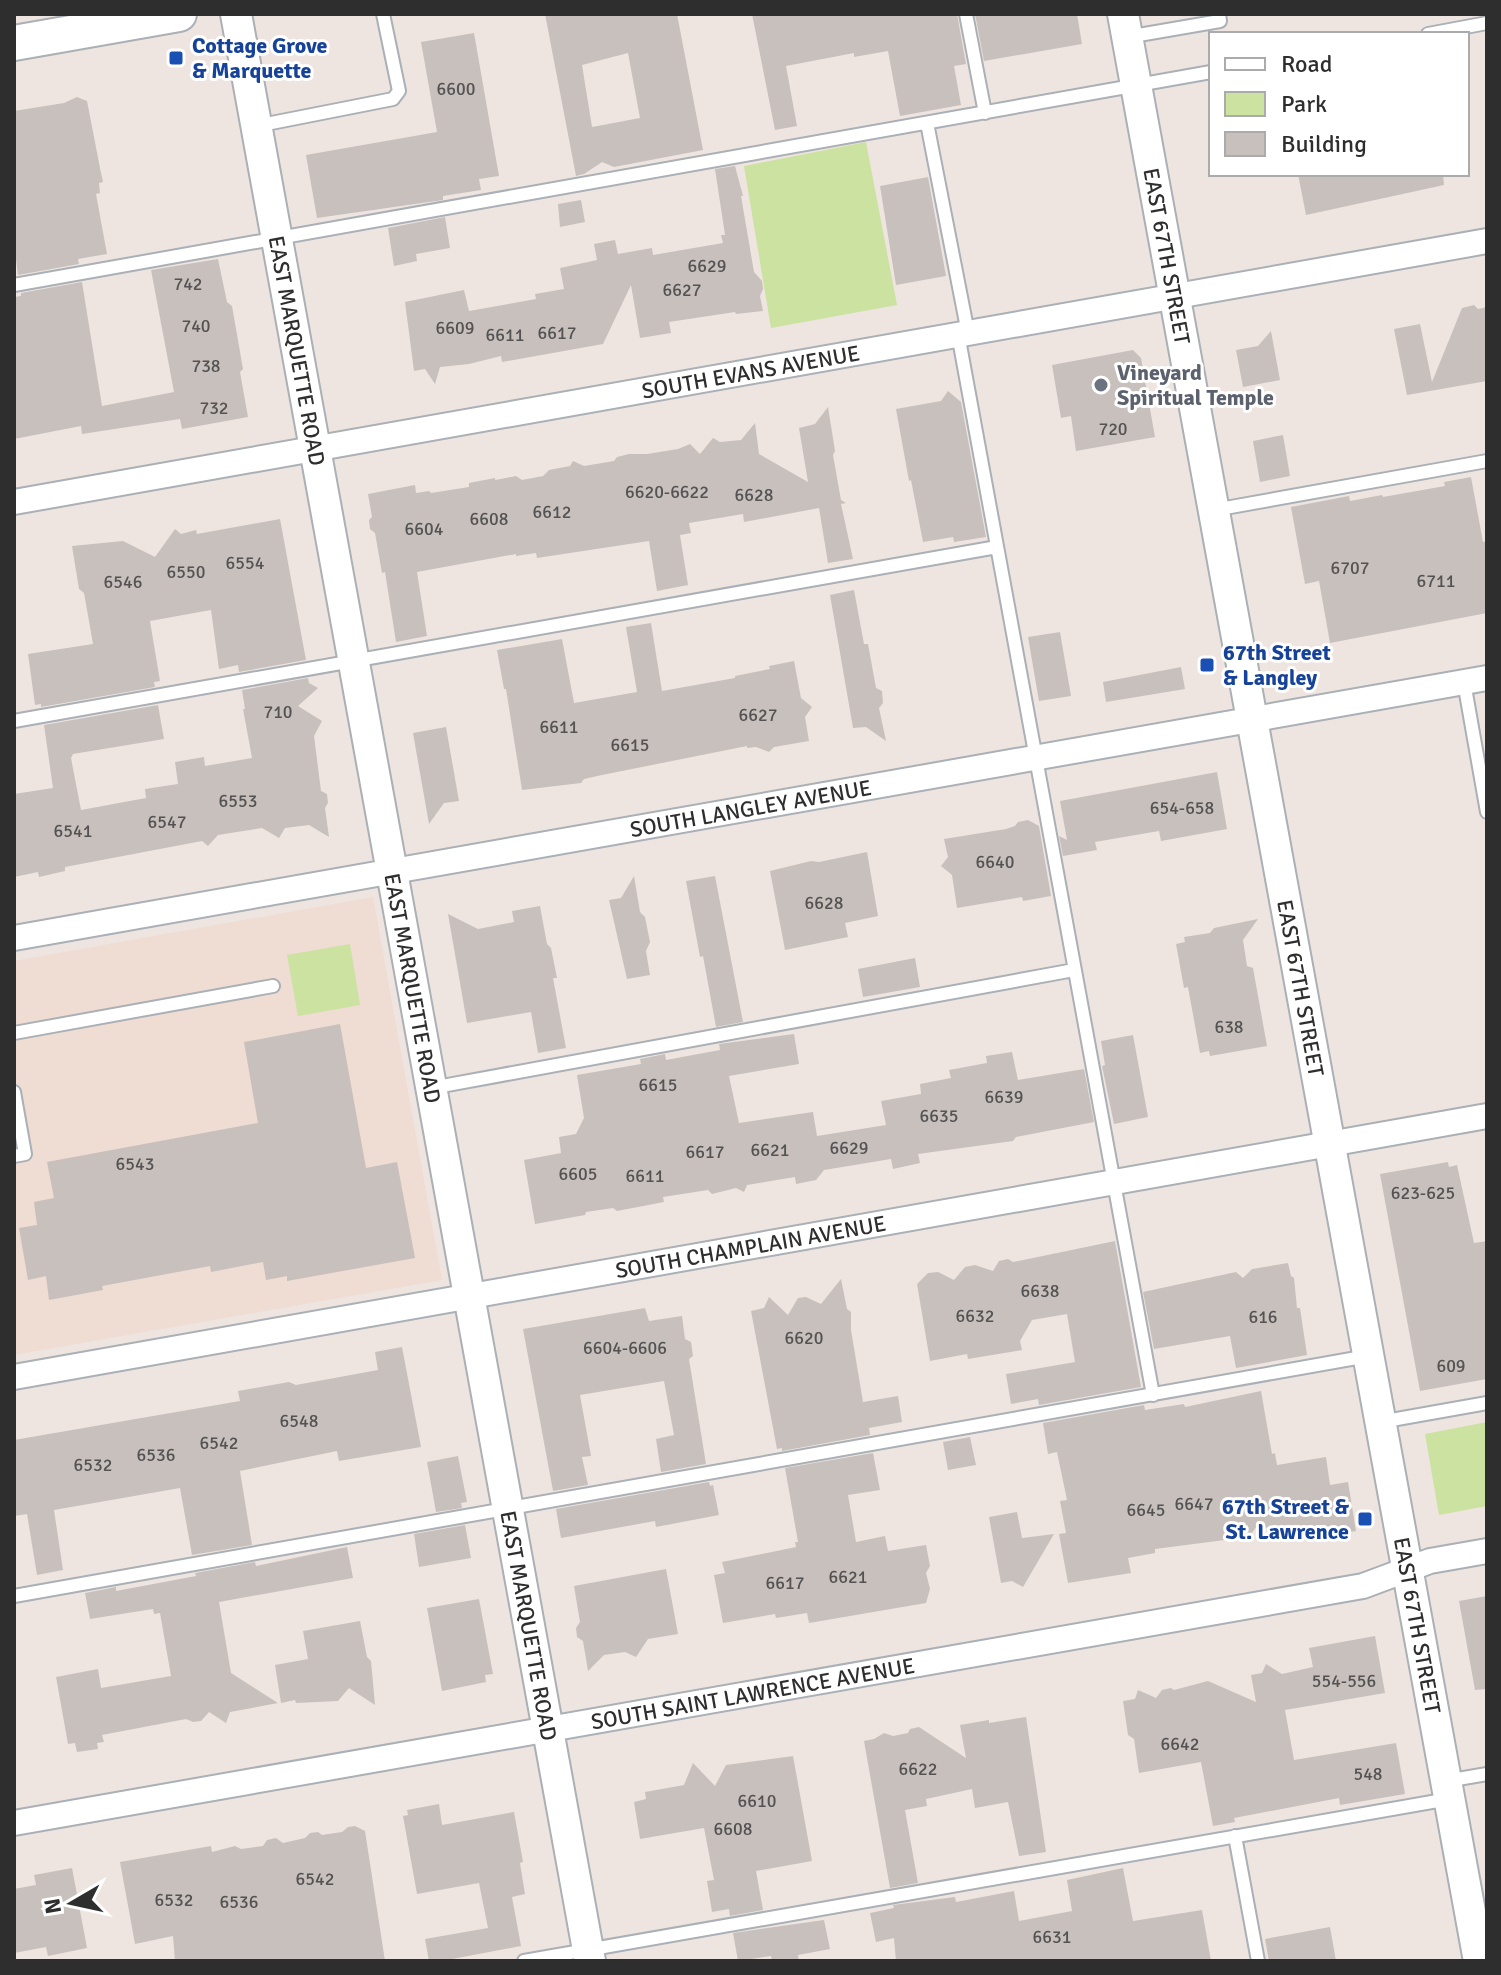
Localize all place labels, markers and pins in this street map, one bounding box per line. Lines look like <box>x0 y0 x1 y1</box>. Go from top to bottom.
place label: Cottage Grove & Marquette <box>192 32 327 84</box>
marker: Cottage Grove & Marquette <box>167 49 185 67</box>
place label: Vineyard Spiritual Temple <box>1117 359 1274 411</box>
marker: Vineyard Spiritual Temple <box>1092 376 1110 394</box>
place label: 67th Street & Langley <box>1223 639 1331 691</box>
marker: 67th Street & Langley <box>1198 656 1216 674</box>
place label: 67th Street & St. Lawrence <box>1222 1493 1350 1545</box>
marker: 67th Street & St. Lawrence <box>1356 1510 1374 1528</box>

